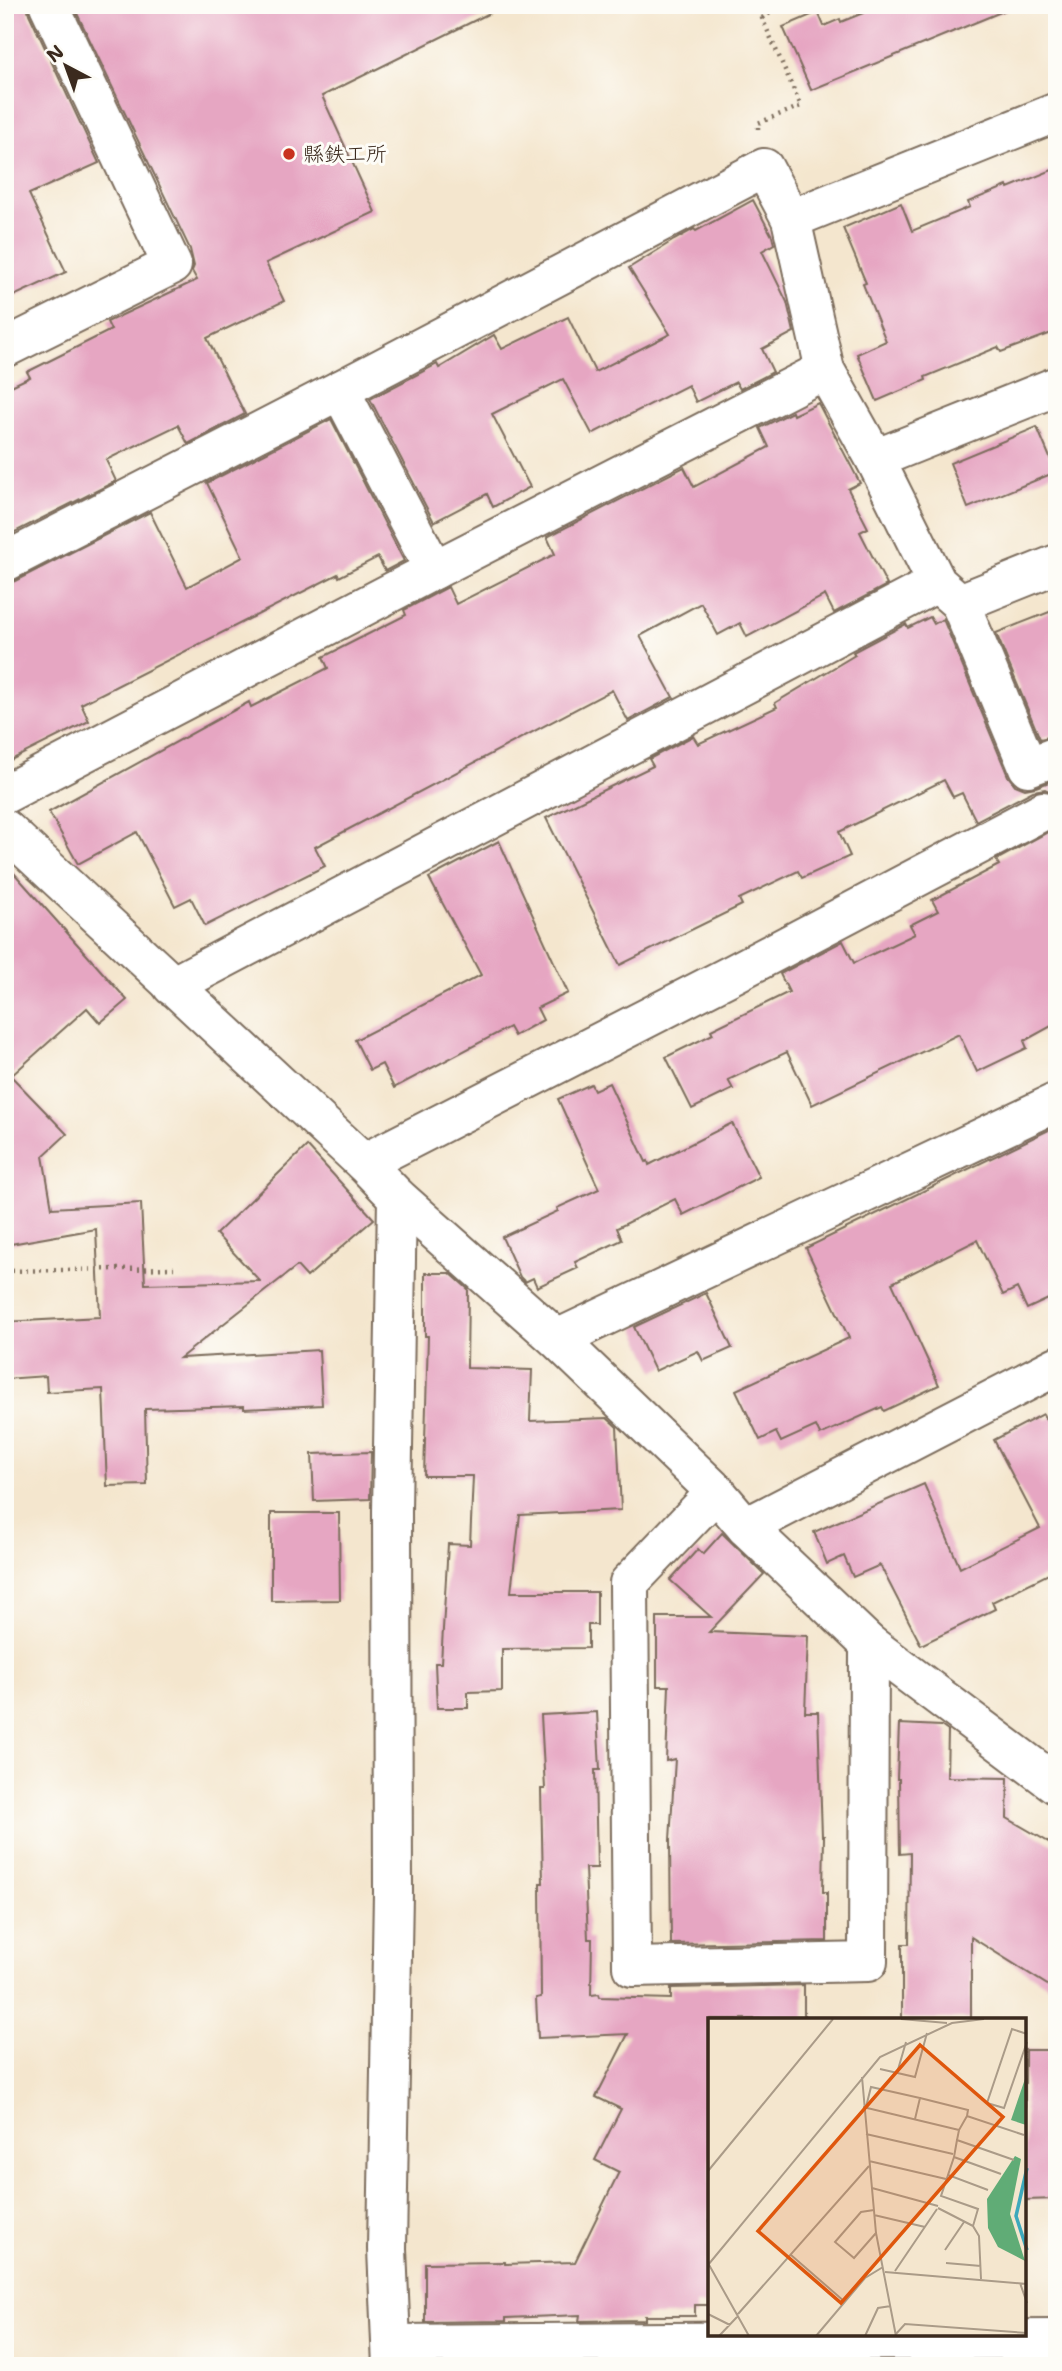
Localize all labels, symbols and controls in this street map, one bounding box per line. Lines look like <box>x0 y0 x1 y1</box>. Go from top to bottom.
north arrow <box>32 32 102 102</box>
text: N <box>41 39 69 68</box>
place label: 縣鉄工所 <box>303 140 387 168</box>
marker: 縣鉄工所 <box>281 146 297 162</box>
inset map <box>708 2018 1027 2336</box>

